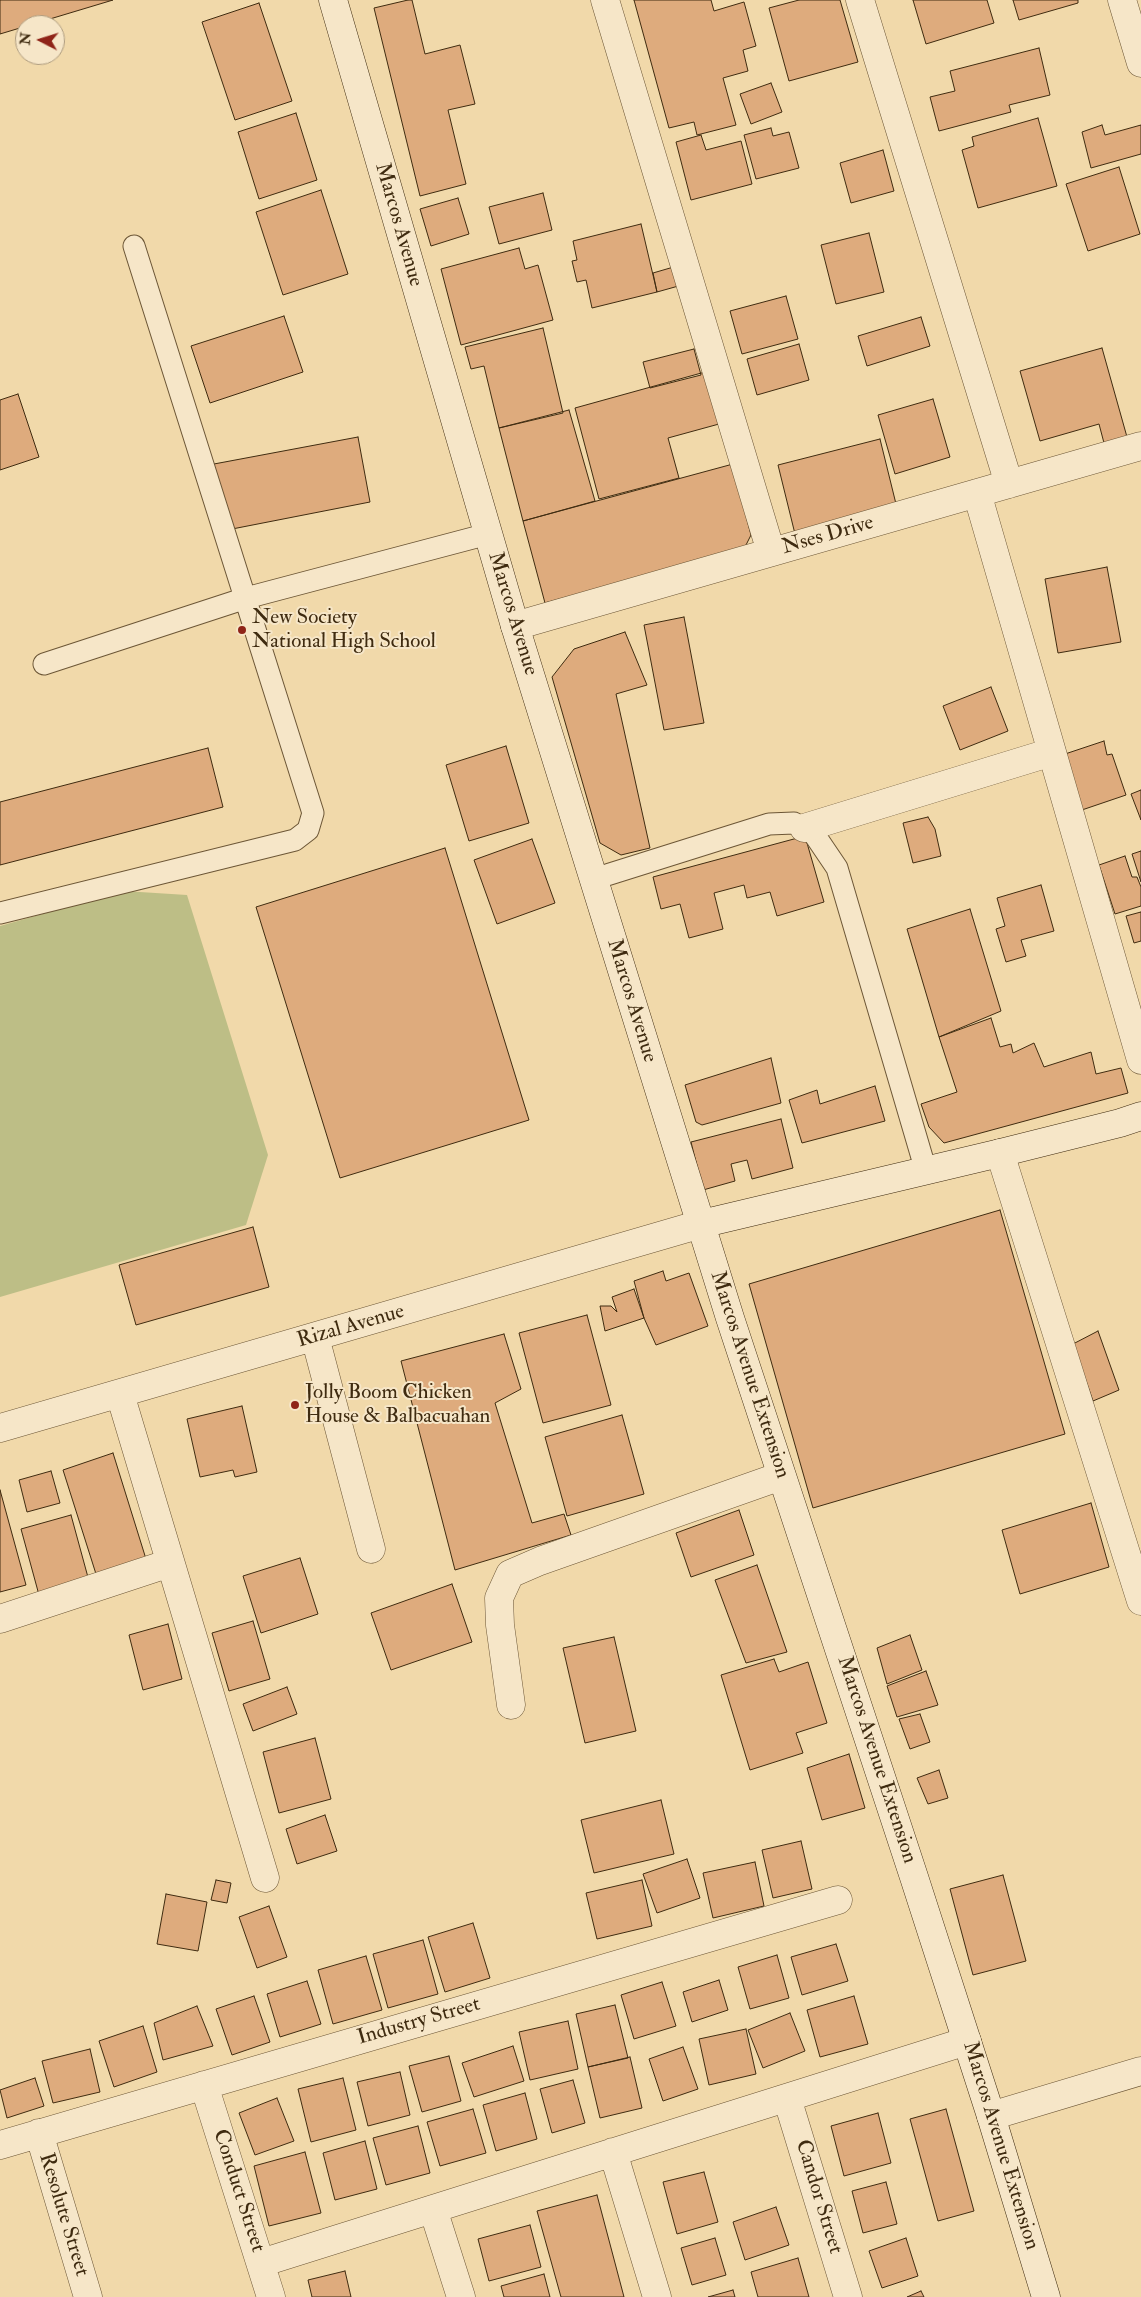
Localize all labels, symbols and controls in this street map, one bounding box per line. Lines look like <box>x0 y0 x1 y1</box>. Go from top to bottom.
north arrow <box>15 15 65 65</box>
text: N <box>17 32 35 46</box>
street label: Marcos Avenue <box>368 160 428 290</box>
street label: Nses Drive <box>779 511 877 561</box>
street label: Marcos Avenue <box>481 549 543 679</box>
place label: New Society National High School <box>252 605 436 655</box>
marker: New Society National High School <box>236 624 248 636</box>
street label: Marcos Avenue <box>600 936 662 1066</box>
street label: Marcos Avenue Extension <box>704 1268 794 1482</box>
street label: Rizal Avenue <box>295 1300 407 1354</box>
place label: Jolly Boom Chicken House & Balbacuahan <box>305 1380 490 1430</box>
marker: Jolly Boom Chicken House & Balbacuahan <box>289 1399 301 1411</box>
street label: Marcos Avenue Extension <box>831 1653 921 1867</box>
street label: Industry Street <box>355 1992 483 2052</box>
street label: Marcos Avenue Extension <box>956 2039 1044 2253</box>
street label: Conduct Street <box>206 2126 270 2256</box>
street label: Candor Street <box>789 2137 847 2257</box>
street label: Resolute Street <box>32 2150 94 2280</box>

